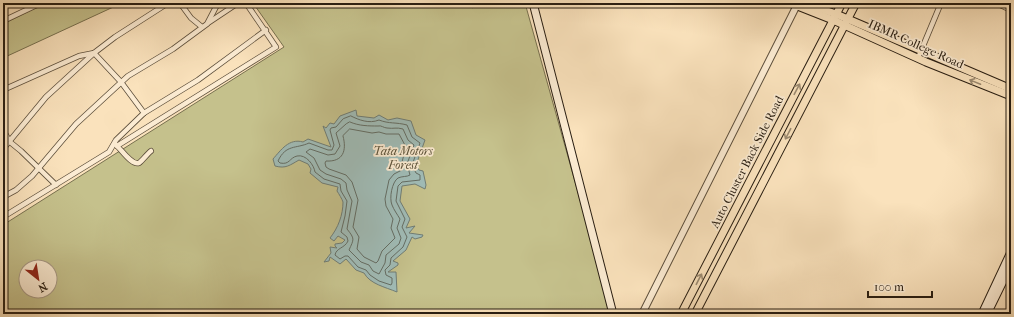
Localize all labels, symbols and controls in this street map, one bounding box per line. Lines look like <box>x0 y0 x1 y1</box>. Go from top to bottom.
street label: IBMR College Road <box>866 17 966 72</box>
one-way arrow <box>969 77 981 85</box>
one-way arrow <box>794 83 801 95</box>
street label: Auto Cluster Back Side Road <box>707 93 787 231</box>
one-way arrow <box>784 128 791 140</box>
park label: Tata Motors Forest <box>373 144 433 172</box>
north arrow <box>18 259 58 299</box>
one-way arrow <box>696 273 703 285</box>
scale bar <box>868 273 932 299</box>
text: N <box>35 280 50 295</box>
text: 100 m <box>874 280 904 294</box>

